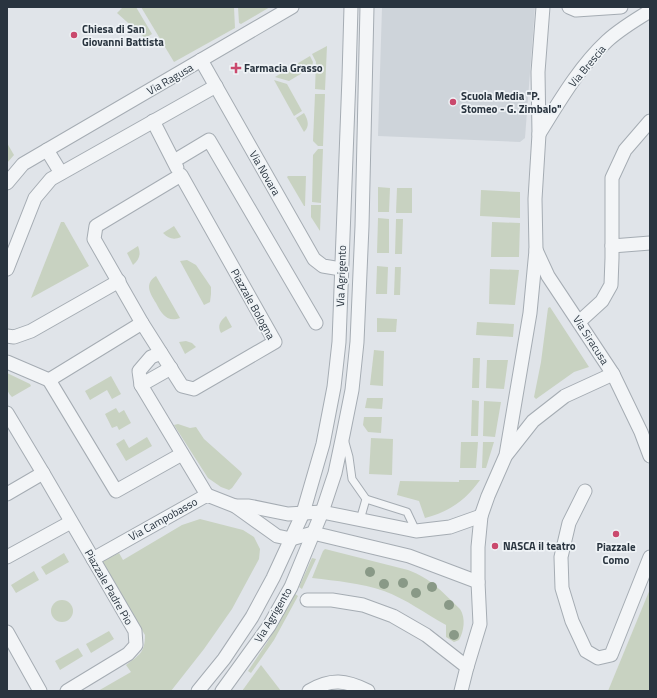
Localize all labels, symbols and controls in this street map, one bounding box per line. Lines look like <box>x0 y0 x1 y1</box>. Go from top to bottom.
place label: Chiesa di San Giovanni Battista <box>82 21 164 50</box>
marker: Chiesa di San Giovanni Battista <box>69 30 79 40</box>
street label: Via Brescia <box>565 41 610 91</box>
street label: Via Ragusa <box>144 59 197 99</box>
place label: Farmacia Grasso <box>244 60 323 76</box>
marker: Farmacia Grasso <box>231 63 241 73</box>
place label: Scuola Media "P. Stomeo - G. Zimbalo" <box>461 88 562 117</box>
marker: Scuola Media "P. Stomeo - G. Zimbalo" <box>448 97 458 107</box>
street label: Via Novara <box>246 147 285 199</box>
street label: Via Agrigento <box>332 245 350 307</box>
street label: Piazzale Bologna <box>227 266 279 343</box>
street label: Via Siracusa <box>569 312 613 368</box>
street label: Via Campobasso <box>126 493 200 545</box>
marker: Piazzale Como <box>611 529 621 539</box>
place label: NASCA il teatro <box>503 538 576 554</box>
place label: Piazzale Como <box>596 539 636 568</box>
marker: NASCA il teatro <box>490 541 500 551</box>
street label: Piazzale Padre Pio <box>81 546 137 628</box>
street label: Via Agrigento <box>250 584 296 646</box>

